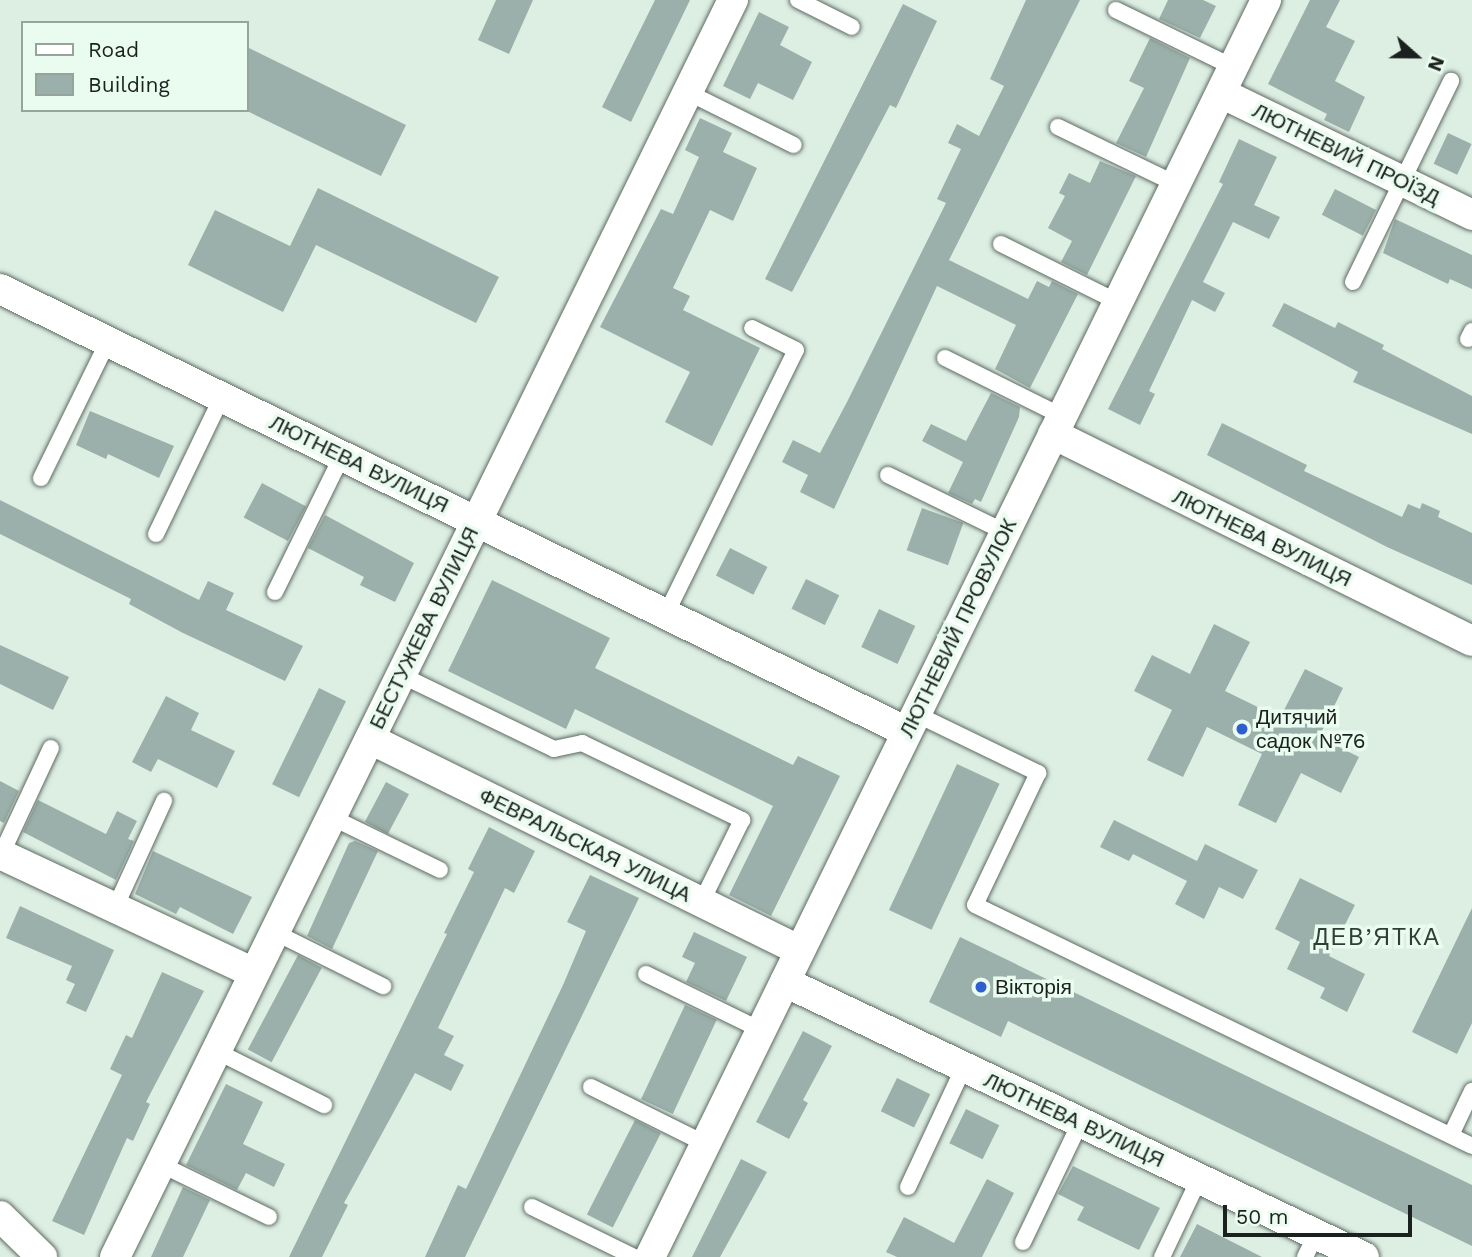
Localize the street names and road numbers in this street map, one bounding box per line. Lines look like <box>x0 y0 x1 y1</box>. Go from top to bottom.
street label: ЛЮТНЕВИЙ ПРОЇЗД <box>1248 98 1444 210</box>
street label: ЛЮТНЕВА ВУЛИЦЯ <box>265 410 453 518</box>
street label: ЛЮТНЕВА ВУЛИЦЯ <box>1168 484 1356 592</box>
street label: ЛЮТНЕВИЙ ПРОВУЛОК <box>894 514 1022 742</box>
street label: БЕСТУЖЕВА ВУЛИЦЯ <box>364 523 484 733</box>
street label: ФЕВРАЛЬСКАЯ УЛИЦА <box>475 783 695 907</box>
street label: ЛЮТНЕВА ВУЛИЦЯ <box>980 1067 1168 1173</box>

